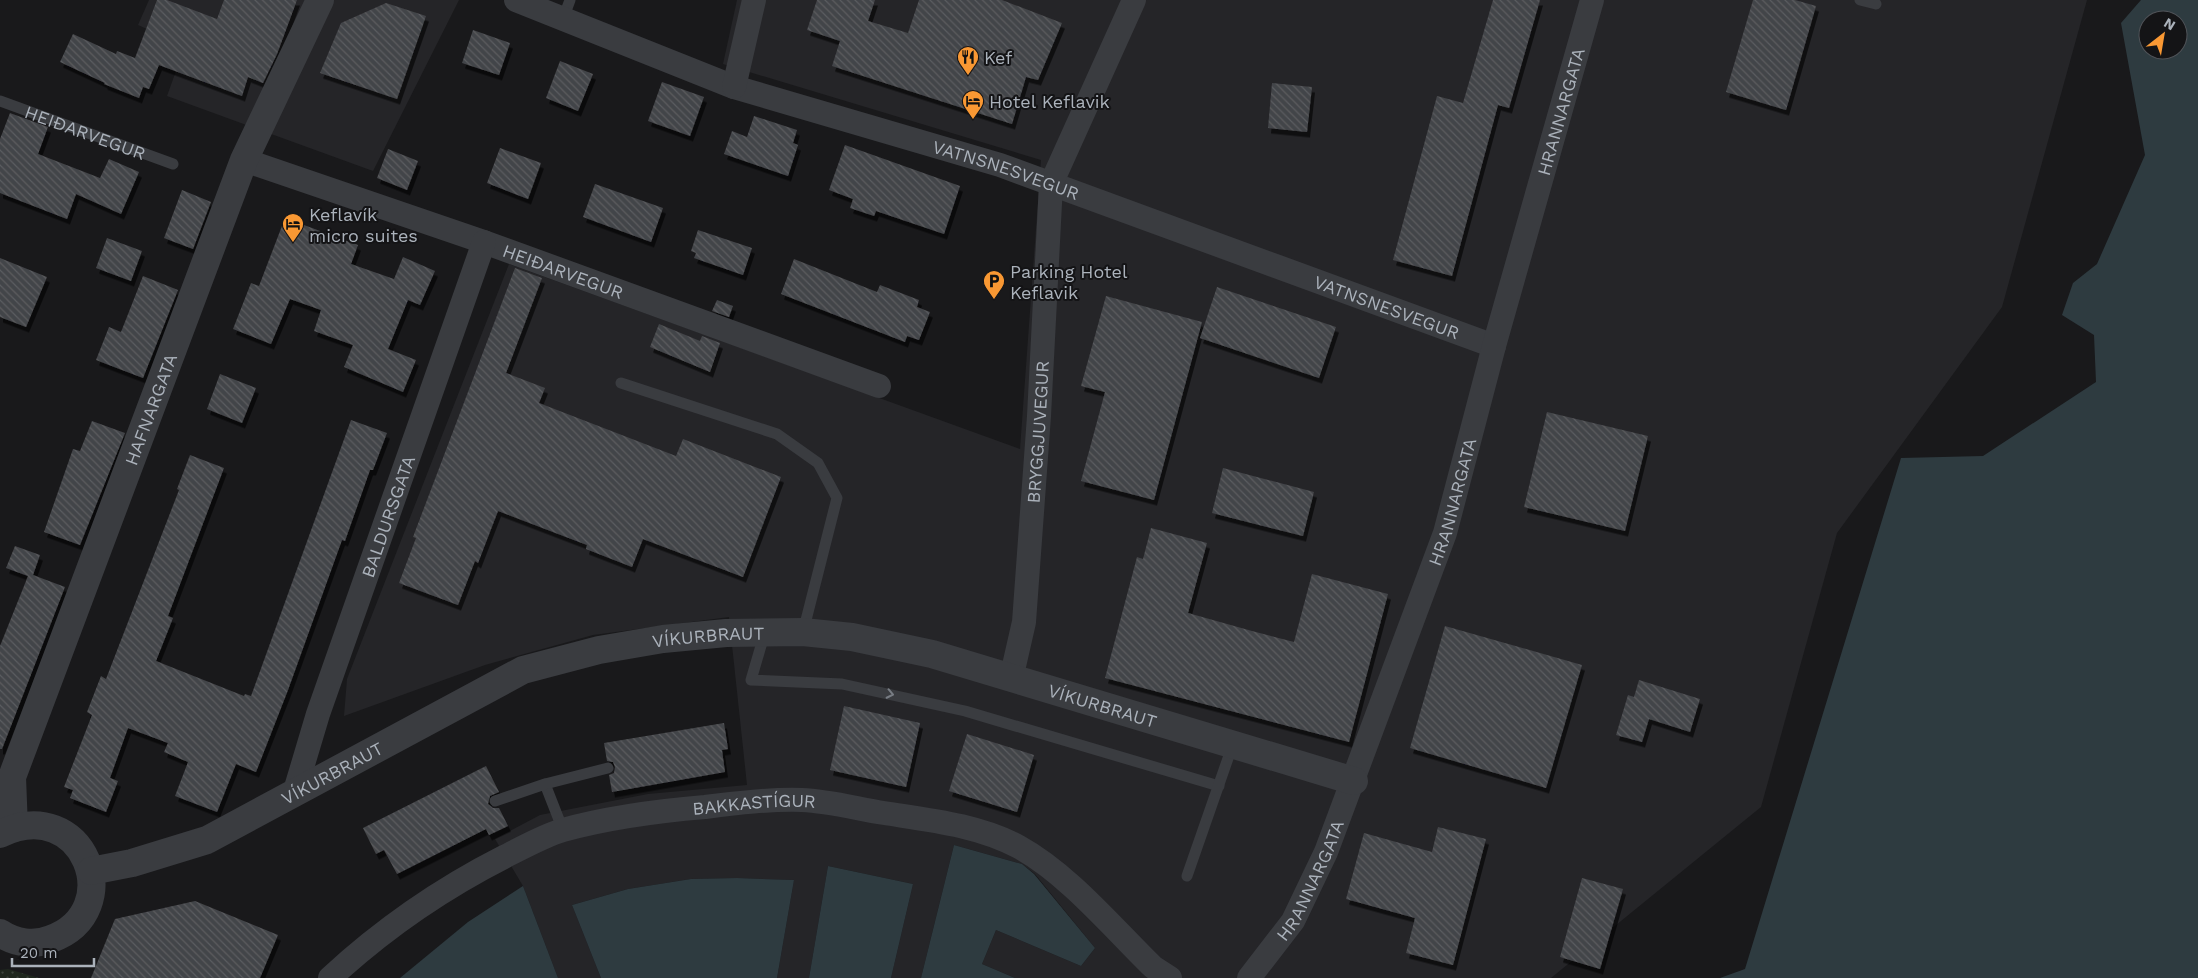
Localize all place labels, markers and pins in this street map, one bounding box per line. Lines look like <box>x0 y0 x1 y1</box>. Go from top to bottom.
restaurant icon: Kef <box>956 45 980 76</box>
place label: Kef <box>984 47 1012 68</box>
hotel icon: Hotel Keflavik <box>961 89 985 120</box>
place label: Hotel Keflavik <box>989 91 1110 112</box>
place label: Keflavík micro suites <box>309 204 418 246</box>
hotel icon: Keflavík micro suites <box>281 212 305 243</box>
place label: Parking Hotel Keflavik <box>1010 261 1128 303</box>
parking icon: Parking Hotel Keflavik <box>982 269 1006 300</box>

